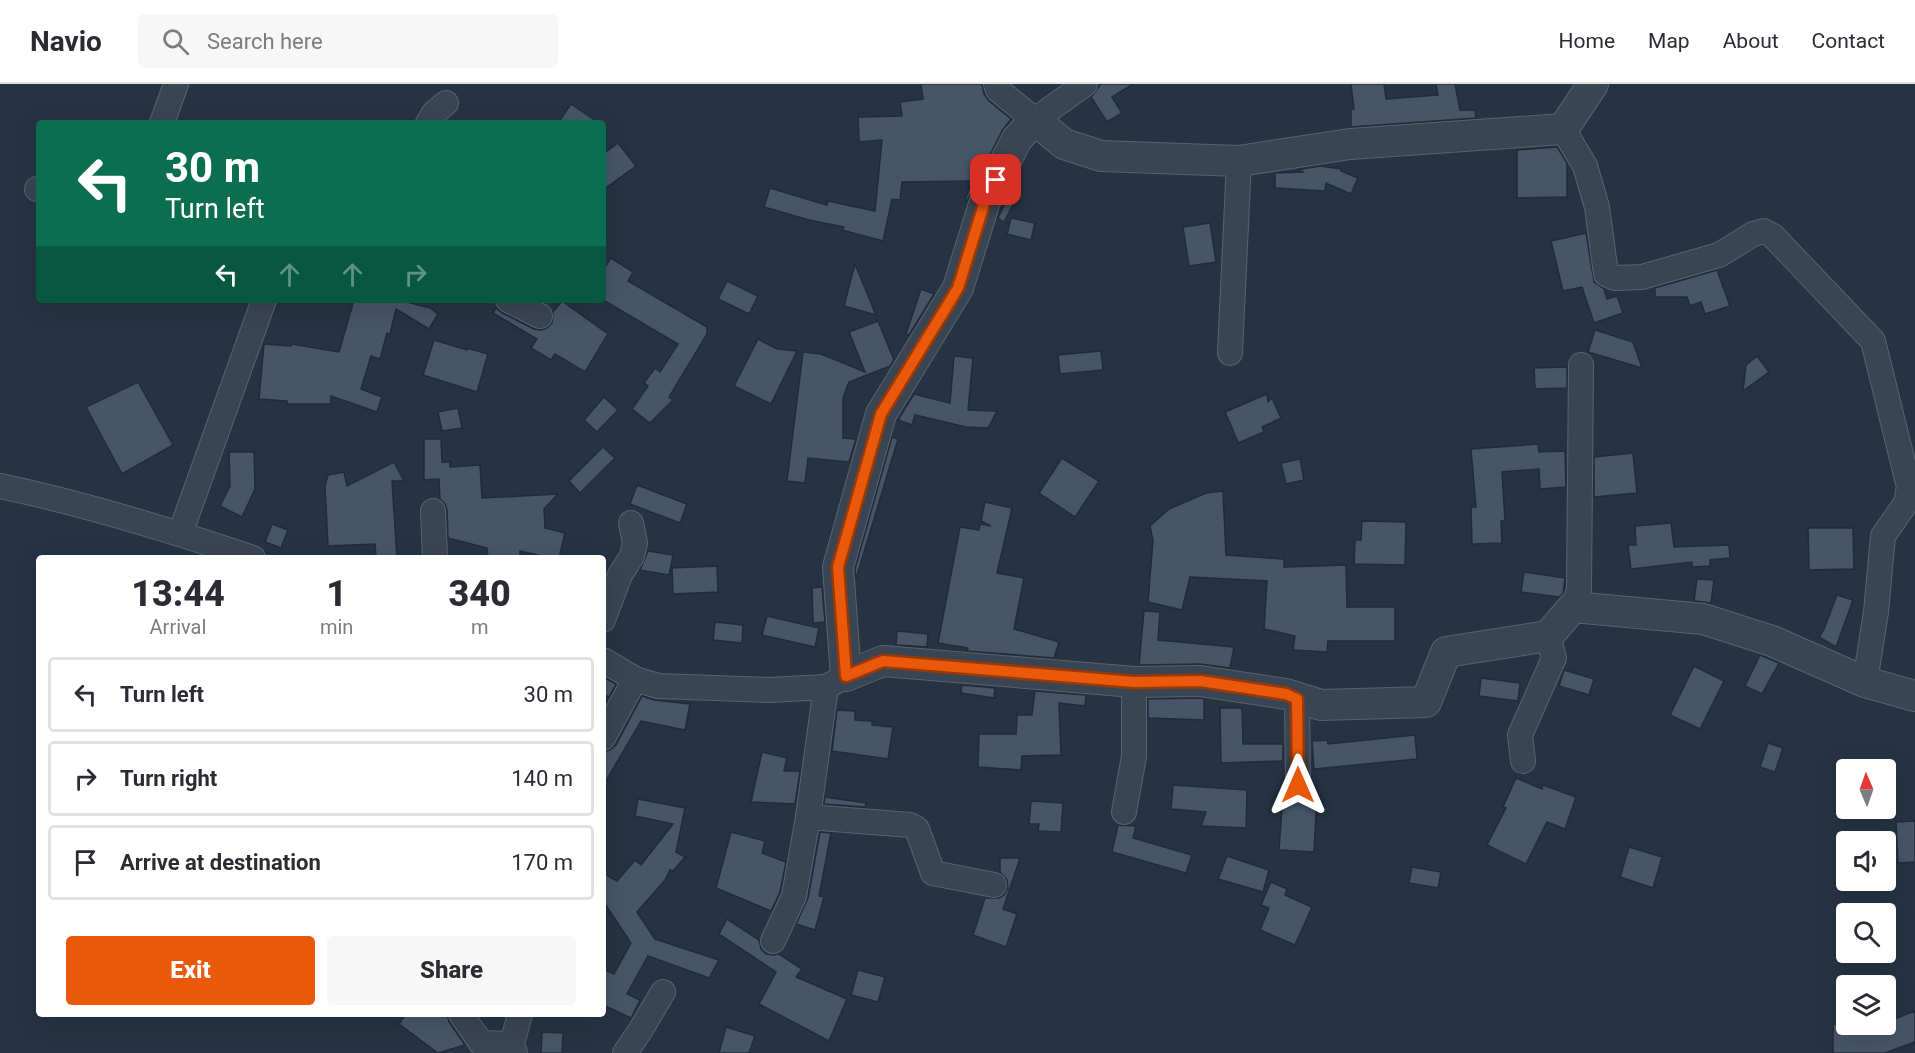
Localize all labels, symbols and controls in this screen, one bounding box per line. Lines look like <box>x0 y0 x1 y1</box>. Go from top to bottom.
search box <box>138 14 558 68</box>
text: Navio <box>30 25 102 58</box>
icon: search <box>159 25 192 58</box>
text: Search here <box>207 29 323 54</box>
text: Home <box>1559 29 1615 53</box>
text: Map <box>1648 29 1690 53</box>
text: About <box>1723 29 1779 53</box>
text: Contact <box>1812 29 1885 53</box>
text: 30 m <box>165 143 260 192</box>
icon: left <box>66 144 144 222</box>
pin <box>970 154 1021 205</box>
icon: arrive <box>979 163 1012 196</box>
text: Turn left <box>165 193 265 225</box>
icon: left <box>210 258 243 291</box>
icon: ahead <box>273 258 306 291</box>
icon: ahead <box>336 258 369 291</box>
icon: right <box>399 258 432 291</box>
text: 13:44 <box>131 573 225 615</box>
text: 1 <box>326 573 347 615</box>
text: 340 <box>449 573 511 615</box>
text: Arrival <box>150 615 206 639</box>
text: min <box>320 615 353 639</box>
text: m <box>471 615 488 639</box>
icon: left <box>69 678 102 711</box>
text: Turn left <box>120 682 204 707</box>
text: 30 m <box>524 682 573 707</box>
position arrow <box>1266 753 1330 817</box>
north arrow <box>1836 759 1896 819</box>
map controls <box>1836 759 1896 1035</box>
icon: right <box>69 762 102 795</box>
text: Turn right <box>120 766 217 791</box>
text: 140 m <box>511 766 573 791</box>
button: sound <box>1836 831 1896 891</box>
icon: arrive <box>69 846 102 879</box>
text: Arrive at destination <box>120 850 321 875</box>
text: 170 m <box>511 850 573 875</box>
button: search <box>1836 903 1896 963</box>
button: Exit <box>66 936 315 1005</box>
button: Share <box>327 936 576 1005</box>
button: layers <box>1836 975 1896 1035</box>

